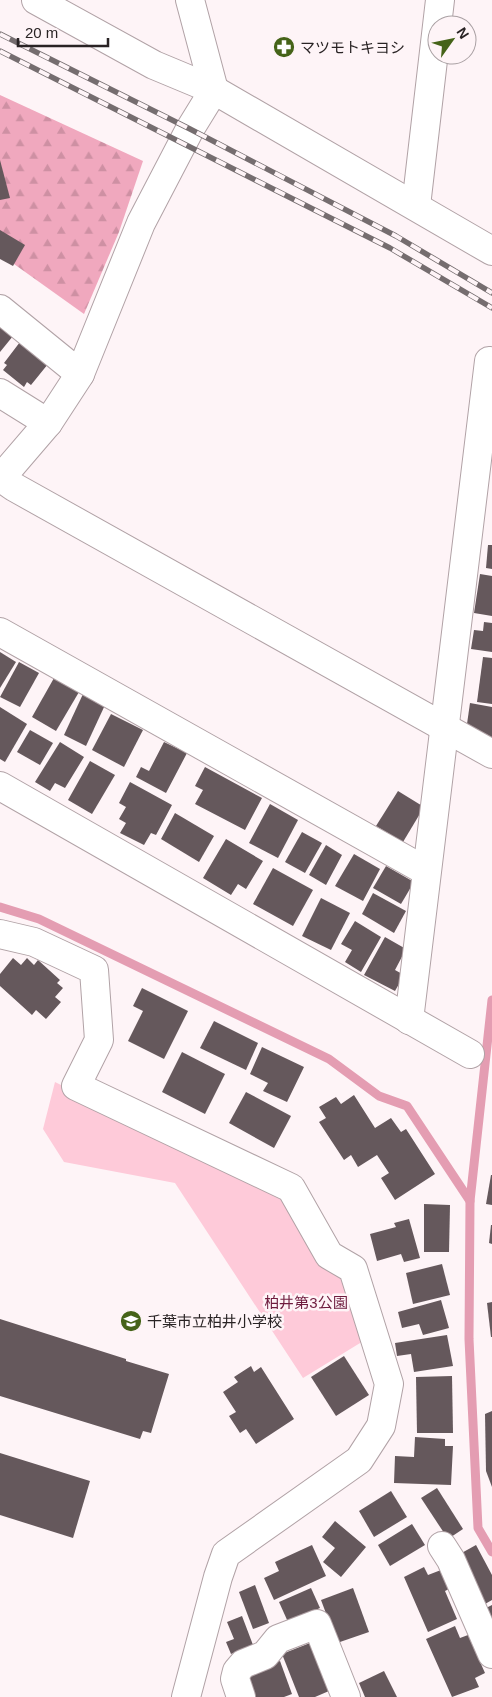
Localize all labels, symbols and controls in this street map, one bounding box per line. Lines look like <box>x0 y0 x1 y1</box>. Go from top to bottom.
scale bar <box>18 15 108 47</box>
north arrow <box>427 15 477 65</box>
text: 20 m <box>25 24 58 41</box>
text: N <box>453 24 472 42</box>
pharmacy icon: マツモトキヨシ <box>272 35 296 59</box>
place label: マツモトキヨシ <box>300 39 405 56</box>
park label: 柏井第3公園 <box>264 1294 348 1311</box>
school or university icon: 千葉市立柏井小学校 <box>119 1309 143 1333</box>
place label: 千葉市立柏井小学校 <box>147 1313 282 1330</box>

